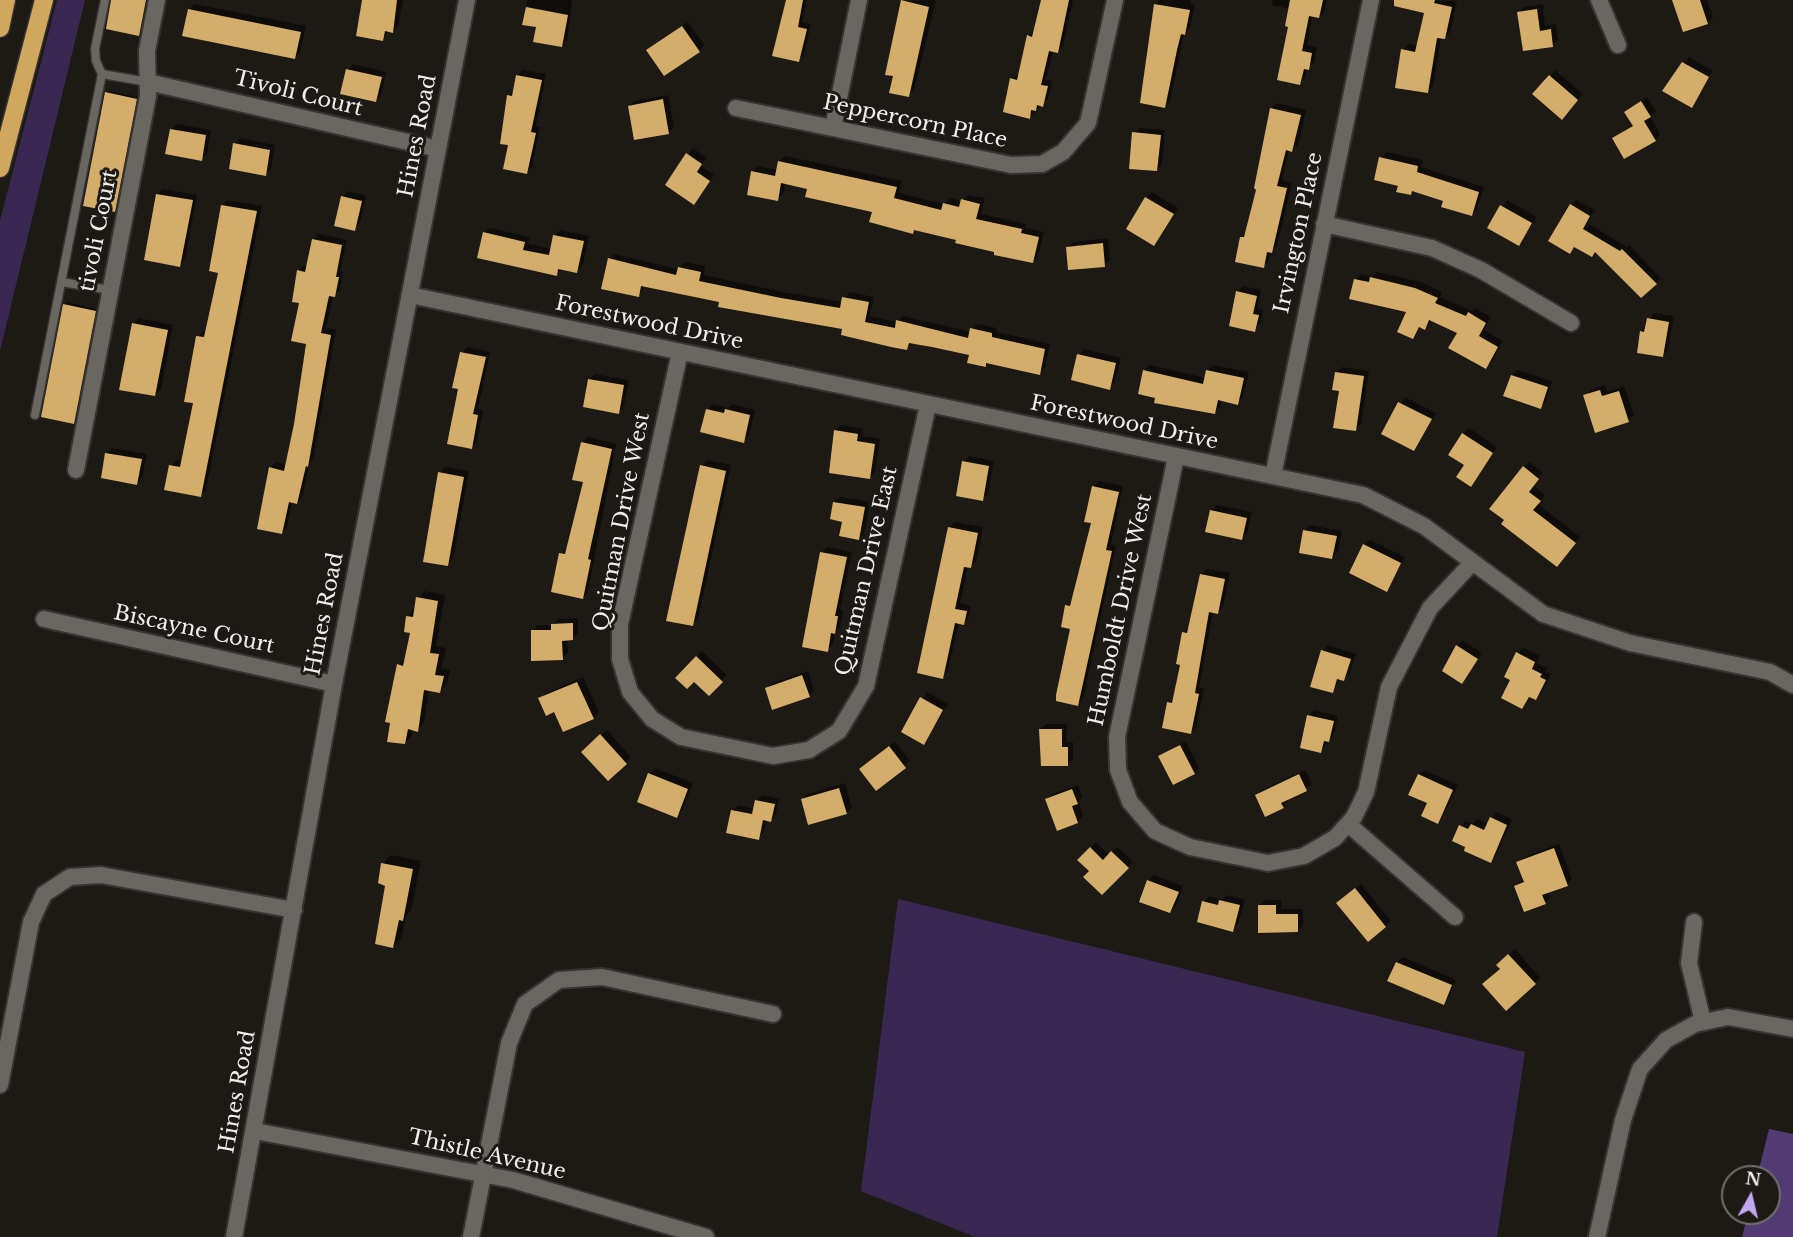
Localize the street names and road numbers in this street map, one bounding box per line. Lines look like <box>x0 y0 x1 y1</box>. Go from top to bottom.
street label: Tivoli Court <box>231 66 365 122</box>
street label: Hines Road <box>394 72 442 200</box>
street label: Peppercorn Place <box>821 90 1009 154</box>
street label: Irvington Place <box>1270 150 1328 316</box>
street label: tivoli Court <box>75 168 123 294</box>
street label: Forestwood Drive <box>553 291 745 355</box>
street label: Forestwood Drive <box>1028 391 1220 455</box>
street label: Quitman Drive West <box>588 410 656 634</box>
street label: Quitman Drive East <box>831 464 903 678</box>
street label: Humboldt Drive West <box>1084 492 1158 728</box>
street label: Hines Road <box>301 550 349 678</box>
street label: Biscayne Court <box>111 601 277 659</box>
street label: Hines Road <box>215 1028 261 1156</box>
street label: Thistle Avenue <box>406 1125 568 1185</box>

